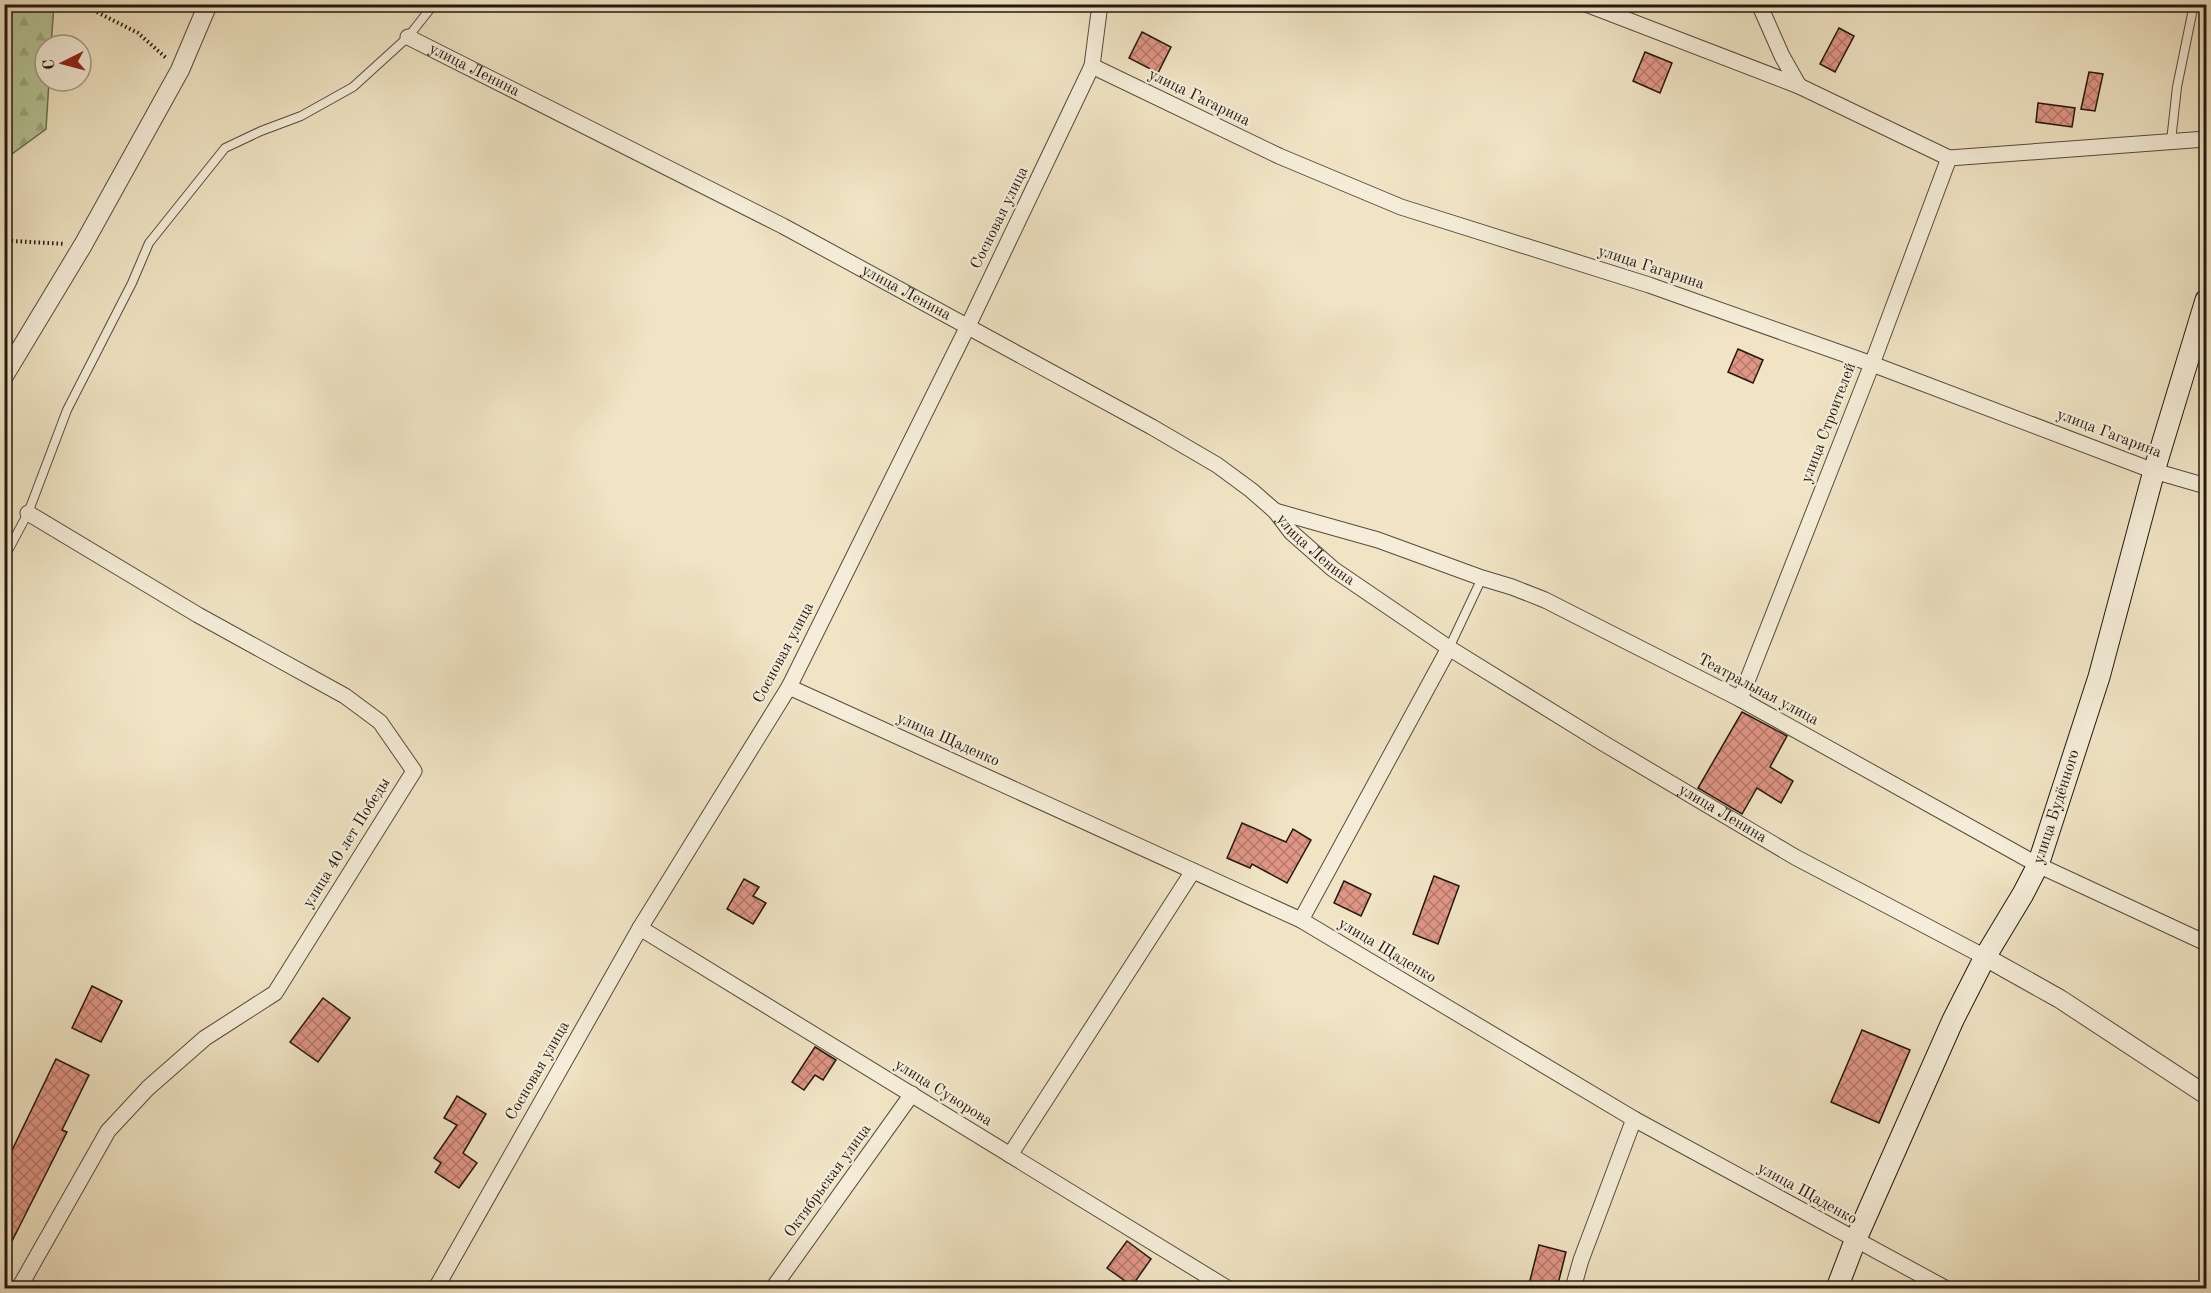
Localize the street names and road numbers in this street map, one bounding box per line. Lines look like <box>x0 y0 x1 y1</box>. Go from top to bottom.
street label: улица Ленина <box>426 41 522 100</box>
street label: улица Гагарина <box>1146 67 1252 130</box>
street label: Сосновая улица <box>968 164 1032 272</box>
street label: улица Гагарина <box>1596 243 1706 293</box>
street label: улица Ленина <box>859 262 954 324</box>
street label: улица Строителей <box>1799 361 1859 485</box>
street label: улица Гагарина <box>2054 407 2164 461</box>
street label: улица Ленина <box>1273 512 1357 589</box>
street label: Сосновая улица <box>751 600 817 706</box>
street label: Театральная улица <box>1695 651 1821 729</box>
street label: улица Щаденко <box>894 710 1002 770</box>
street label: улица Будённого <box>2031 748 2083 866</box>
street label: улица 40 лет Победы <box>300 775 394 911</box>
street label: улица Ленина <box>1676 782 1769 846</box>
street label: улица Щаденко <box>1335 916 1439 986</box>
street label: Сосновая улица <box>503 1019 573 1123</box>
street label: улица Суворова <box>891 1057 995 1130</box>
street label: Октябрьская улица <box>782 1121 874 1240</box>
street label: улица Щаденко <box>1755 1160 1860 1228</box>

